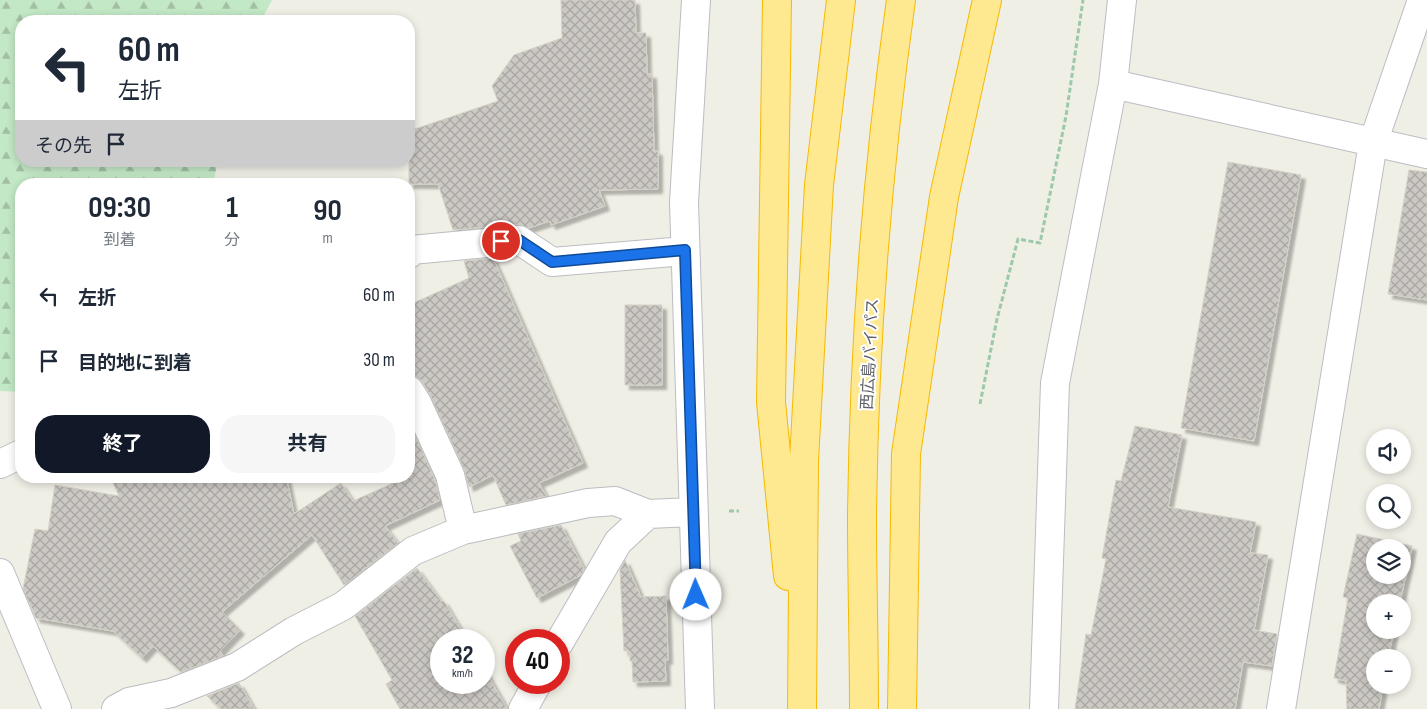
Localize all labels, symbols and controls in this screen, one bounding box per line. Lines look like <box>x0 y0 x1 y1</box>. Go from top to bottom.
text: 60 m <box>118 29 180 72</box>
icon: left <box>35 35 100 100</box>
text: 左折 <box>118 78 162 105</box>
icon: arrive <box>102 130 130 158</box>
text: その先 <box>35 135 92 158</box>
text: 09:30 <box>88 190 151 226</box>
text: 1 <box>226 190 238 226</box>
text: 90 <box>313 193 342 229</box>
pin <box>480 220 522 262</box>
icon: arrive <box>487 227 515 255</box>
text: m <box>322 229 333 248</box>
text: 到着 <box>104 231 136 250</box>
text: 分 <box>224 231 240 250</box>
icon: left <box>35 282 63 310</box>
text: 60 m <box>363 284 395 307</box>
text: 左折 <box>78 287 116 310</box>
street label: 西広島バイパス <box>858 298 883 410</box>
icon: arrive <box>35 347 63 375</box>
text: 30 m <box>363 349 395 372</box>
text: 目的地に到着 <box>78 352 192 375</box>
button: 終了 <box>35 415 210 473</box>
button: 共有 <box>220 415 395 473</box>
map controls <box>1366 429 1411 694</box>
button: sound <box>1366 429 1411 474</box>
button: search <box>1366 484 1411 529</box>
button: layers <box>1366 539 1411 584</box>
position arrow <box>669 568 721 620</box>
button: + <box>1366 594 1411 639</box>
speed limit sign: 40 <box>505 629 570 694</box>
text: 32 <box>451 640 474 671</box>
button: − <box>1366 649 1411 694</box>
text: km/h <box>452 666 473 681</box>

